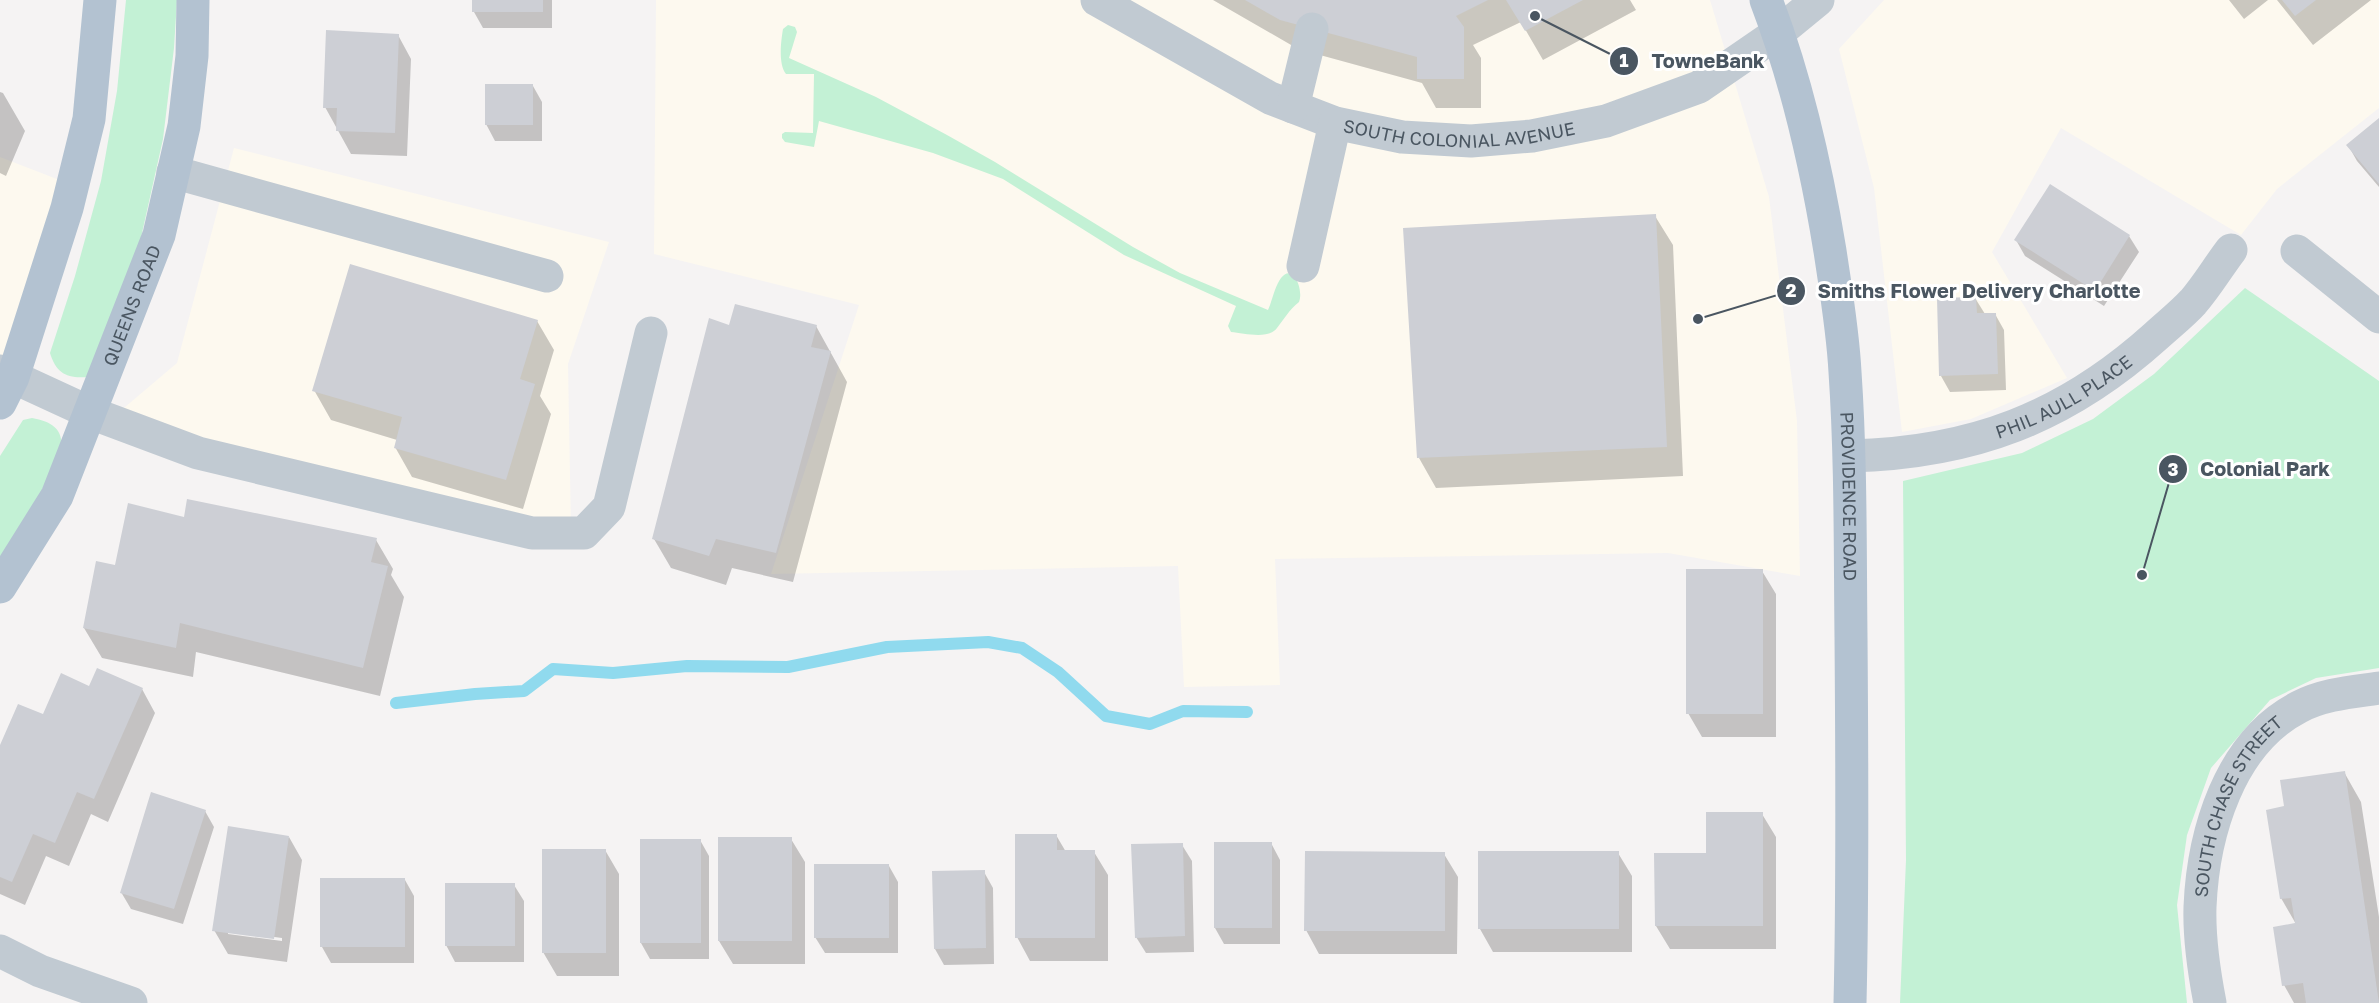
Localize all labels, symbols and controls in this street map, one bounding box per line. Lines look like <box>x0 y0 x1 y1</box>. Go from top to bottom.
callout: TowneBank <box>1609 42 1776 80</box>
text: TowneBank <box>1651 48 1765 72</box>
text: 1 <box>1619 49 1629 71</box>
street label: SOUTH COLONIAL AVENUE <box>1341 114 1577 152</box>
street label: QUEENS ROAD <box>98 242 165 369</box>
callout: Smiths Flower Delivery Charlotte <box>1776 272 2153 310</box>
text: Smiths Flower Delivery Charlotte <box>1818 278 2141 302</box>
text: 2 <box>1786 279 1797 301</box>
street label: PHIL AULL PLACE <box>1992 350 2136 443</box>
street label: PROVIDENCE ROAD <box>1836 411 1862 581</box>
callout: Colonial Park <box>2158 450 2341 488</box>
text: Colonial Park <box>2200 456 2330 480</box>
text: 3 <box>2168 458 2179 480</box>
street label: SOUTH CHASE STREET <box>2190 711 2286 898</box>

